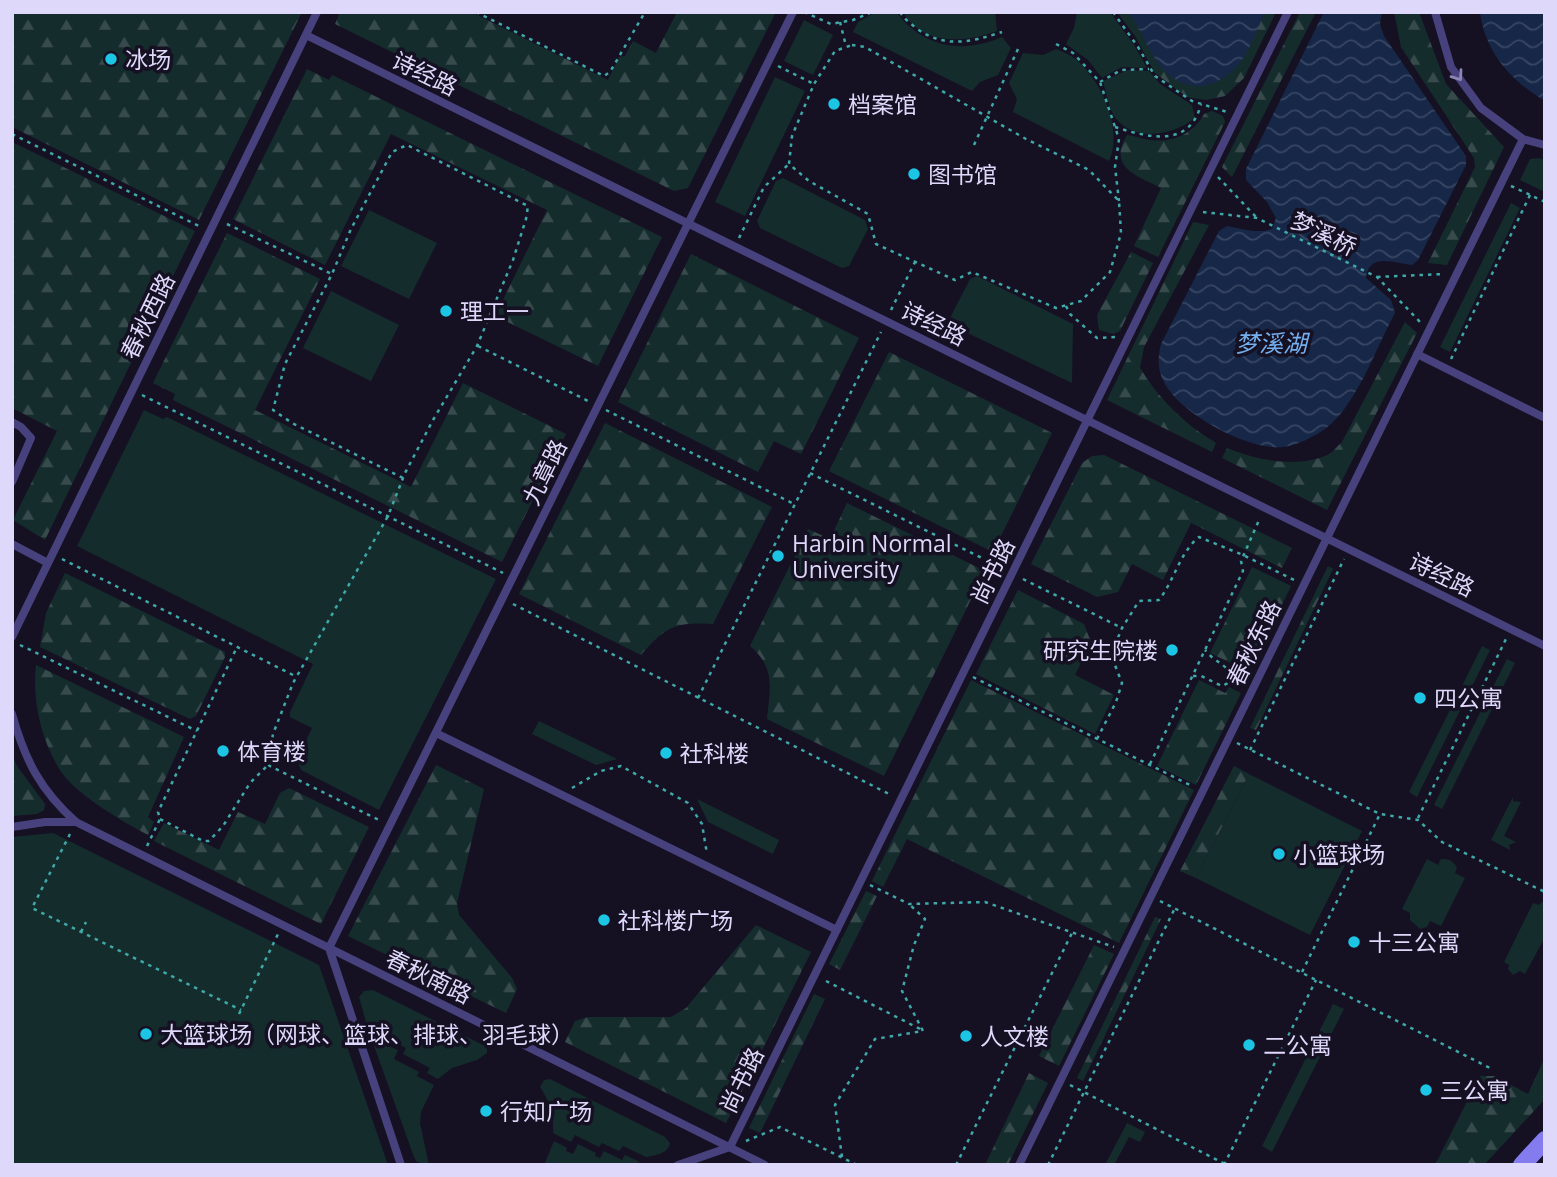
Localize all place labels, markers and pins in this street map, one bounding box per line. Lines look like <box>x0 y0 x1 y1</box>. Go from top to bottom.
place label: 冰场 <box>125 43 171 75</box>
marker: 冰场 <box>103 51 119 67</box>
place label: 档案馆 <box>848 88 917 120</box>
marker: 档案馆 <box>826 96 842 112</box>
place label: 图书馆 <box>928 158 997 190</box>
marker: 图书馆 <box>906 166 922 182</box>
place label: 理工一 <box>460 295 529 327</box>
marker: 理工一 <box>438 303 454 319</box>
place label: Harbin Normal University <box>792 527 952 585</box>
marker: Harbin Normal University <box>770 548 786 564</box>
place label: 研究生院楼 <box>1043 634 1158 666</box>
marker: 研究生院楼 <box>1164 642 1180 658</box>
place label: 四公寓 <box>1434 682 1503 714</box>
marker: 四公寓 <box>1412 690 1428 706</box>
place label: 体育楼 <box>237 735 306 767</box>
place label: 社科楼 <box>680 737 749 769</box>
marker: 体育楼 <box>215 743 231 759</box>
marker: 社科楼 <box>658 745 674 761</box>
place label: 小篮球场 <box>1293 838 1385 870</box>
marker: 小篮球场 <box>1271 846 1287 862</box>
place label: 社科楼广场 <box>618 904 733 936</box>
marker: 社科楼广场 <box>596 912 612 928</box>
place label: 十三公寓 <box>1368 926 1460 958</box>
marker: 十三公寓 <box>1346 934 1362 950</box>
place label: 大篮球场（网球、篮球、排球、羽毛球） <box>160 1018 574 1050</box>
place label: 人文楼 <box>980 1020 1049 1052</box>
marker: 大篮球场（网球、篮球、排球、羽毛球） <box>138 1026 154 1042</box>
marker: 人文楼 <box>958 1028 974 1044</box>
place label: 二公寓 <box>1263 1029 1332 1061</box>
marker: 二公寓 <box>1241 1037 1257 1053</box>
place label: 三公寓 <box>1440 1074 1509 1106</box>
marker: 三公寓 <box>1418 1082 1434 1098</box>
place label: 行知广场 <box>500 1095 592 1127</box>
marker: 行知广场 <box>478 1103 494 1119</box>

